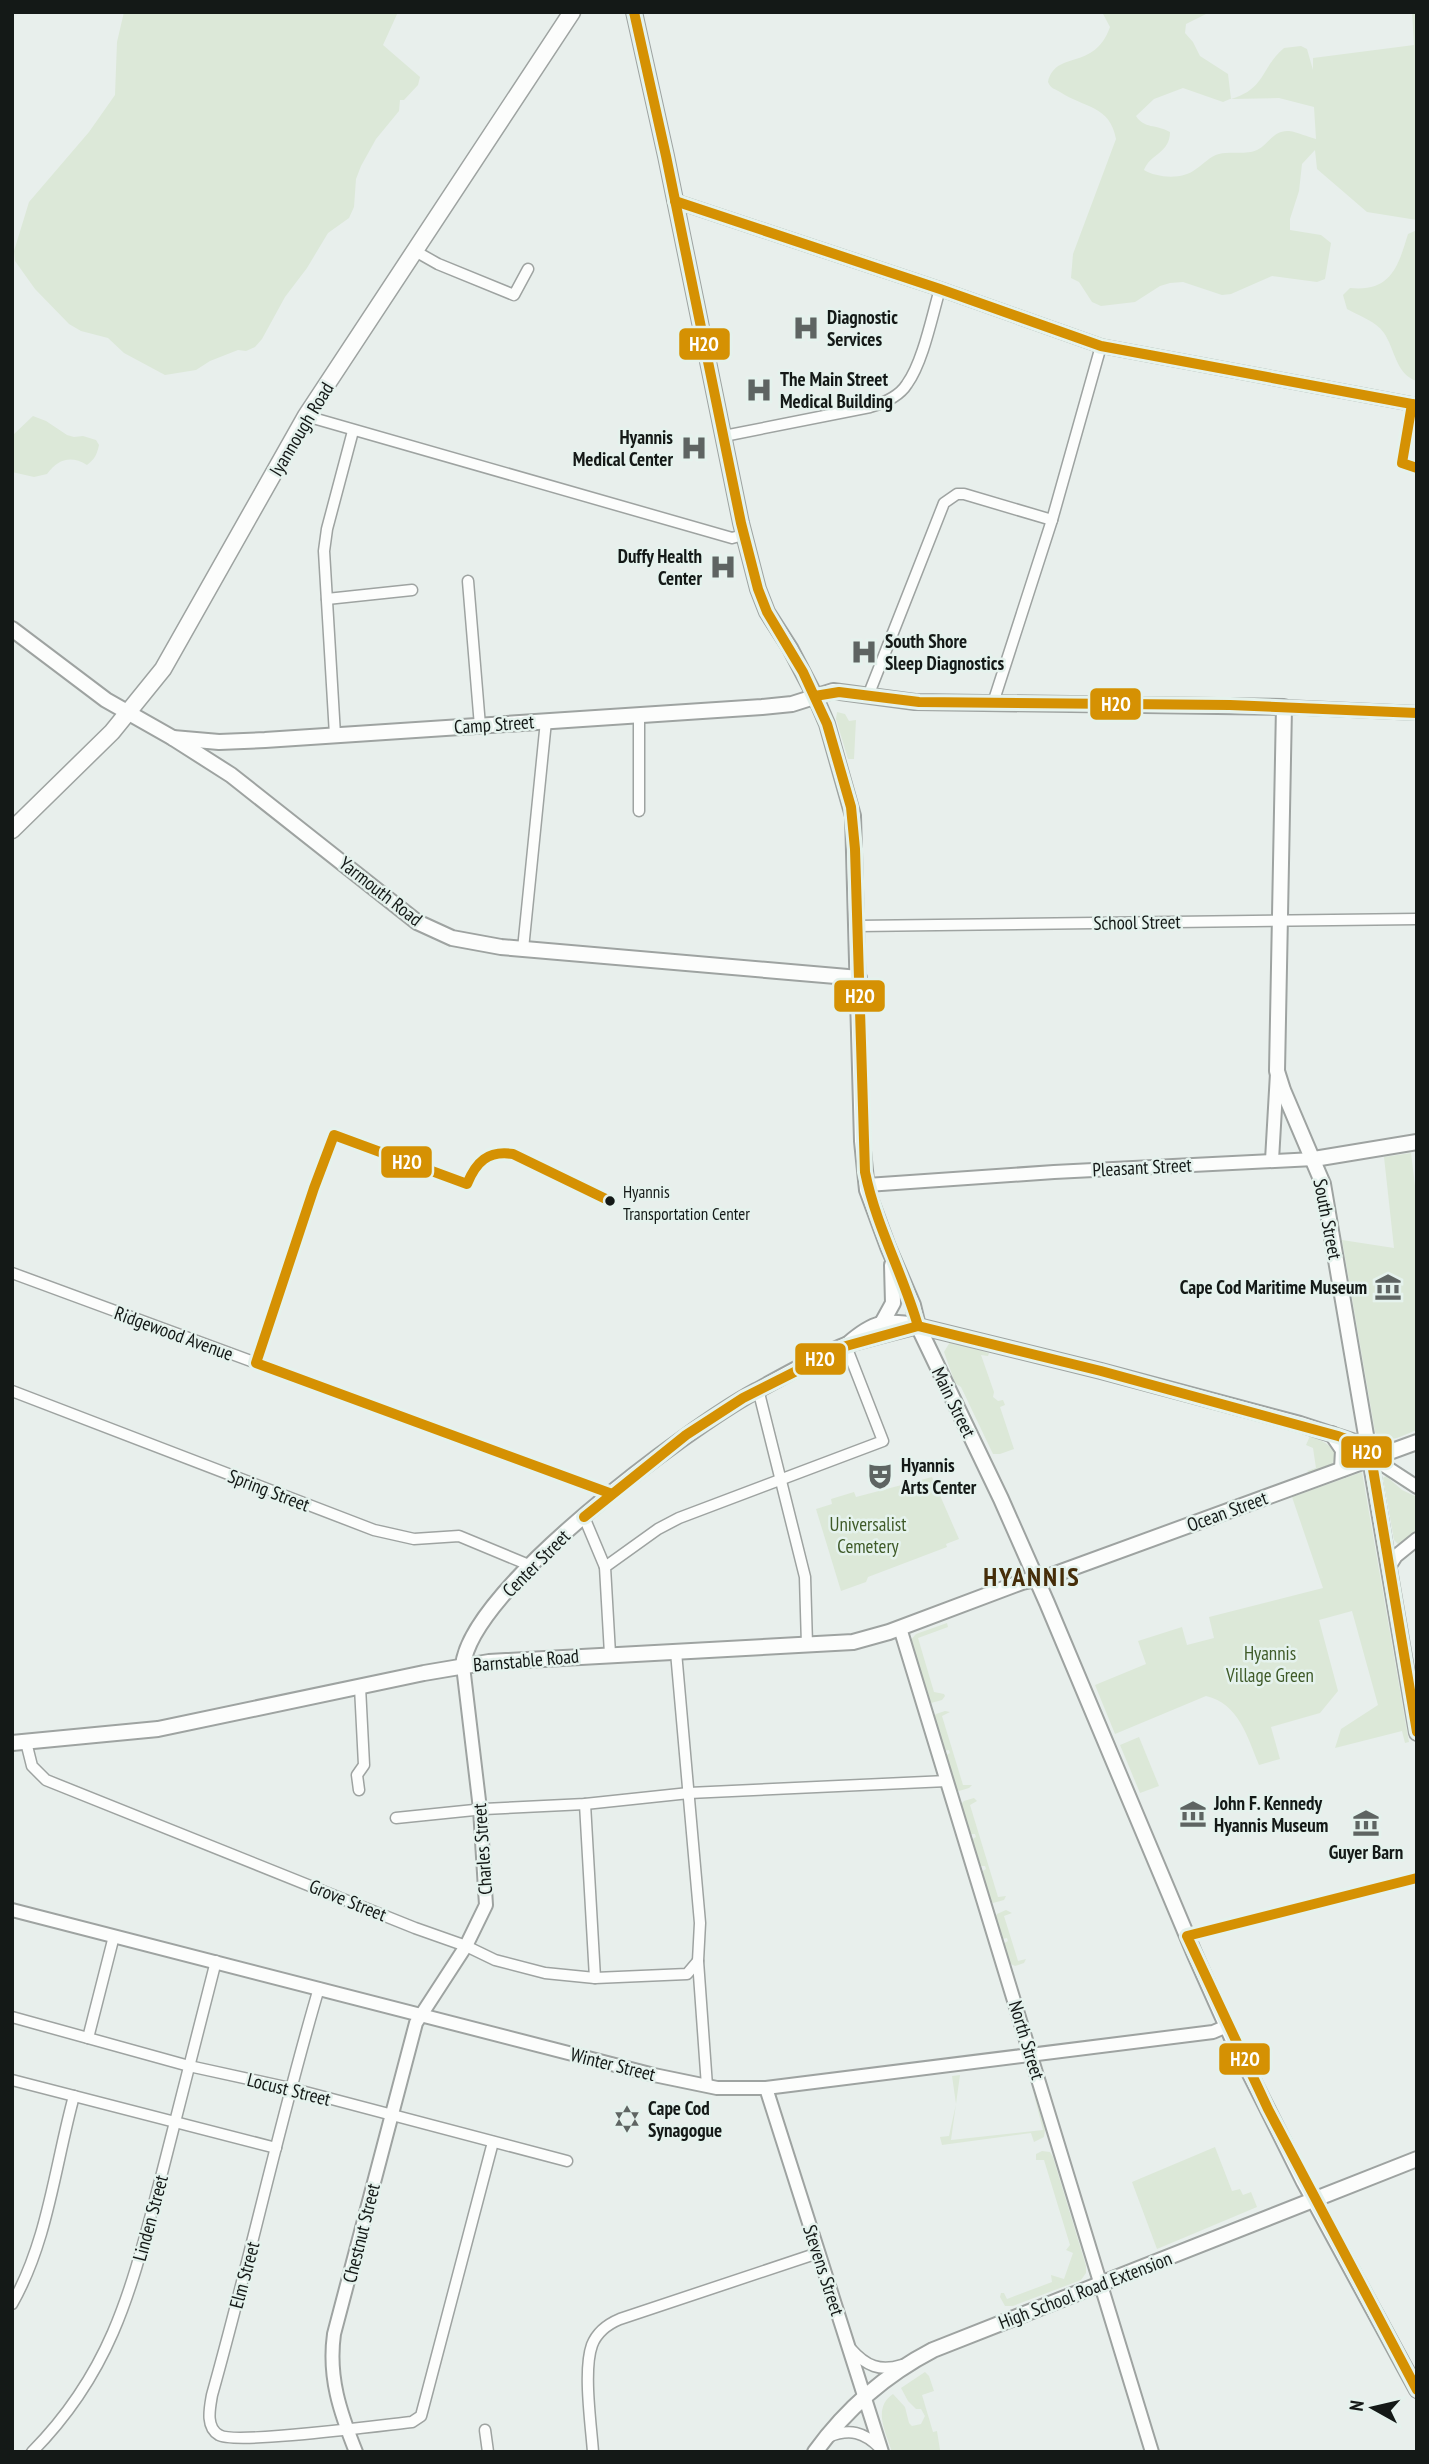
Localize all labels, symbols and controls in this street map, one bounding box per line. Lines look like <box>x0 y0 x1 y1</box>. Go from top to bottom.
place label: Diagnostic Services <box>827 305 898 351</box>
hospital icon: Diagnostic Services <box>791 313 821 343</box>
line badge: H2O <box>678 327 731 361</box>
text: H2O <box>689 332 719 356</box>
place label: The Main Street Medical Building <box>780 367 893 413</box>
hospital icon: The Main Street Medical Building <box>744 375 774 405</box>
street label: Iyannough Road <box>264 378 338 480</box>
place label: Hyannis Medical Center <box>573 425 673 471</box>
hospital icon: Hyannis Medical Center <box>679 433 709 463</box>
place label: Duffy Health Center <box>618 544 702 590</box>
hospital icon: Duffy Health Center <box>708 552 738 582</box>
place label: South Shore Sleep Diagnostics <box>885 629 1004 675</box>
hospital icon: South Shore Sleep Diagnostics <box>849 637 879 667</box>
line badge: H2O <box>1089 687 1142 721</box>
text: H2O <box>1101 692 1131 716</box>
street label: Camp Street <box>453 709 536 739</box>
street label: Yarmouth Road <box>335 851 427 931</box>
street label: School Street <box>1093 909 1182 935</box>
line badge: H2O <box>833 979 886 1013</box>
text: H2O <box>845 984 875 1008</box>
line badge: H2O <box>380 1145 433 1179</box>
text: H2O <box>392 1150 422 1174</box>
street label: Pleasant Street <box>1092 1152 1193 1182</box>
street label: South Street <box>1308 1177 1348 1262</box>
place label: Hyannis Transportation Center <box>623 1181 750 1225</box>
marker: Hyannis Transportation Center <box>603 1194 617 1208</box>
museum icon: Cape Cod Maritime Museum <box>1373 1272 1403 1302</box>
place label: Cape Cod Maritime Museum <box>1180 1275 1367 1299</box>
street label: Ridgewood Avenue <box>111 1300 237 1366</box>
line badge: H2O <box>794 1342 847 1376</box>
text: H2O <box>805 1347 835 1371</box>
street label: Main Street <box>927 1363 982 1442</box>
line badge: H2O <box>1340 1435 1393 1469</box>
text: H2O <box>1352 1440 1382 1464</box>
place label: Hyannis Arts Center <box>900 1453 977 1499</box>
theatre icon: Hyannis Arts Center <box>865 1461 895 1491</box>
street label: Spring Street <box>225 1463 314 1517</box>
street label: Ocean Street <box>1183 1485 1271 1537</box>
park label: Universalist Cemetery <box>829 1512 907 1558</box>
street label: Center Street <box>497 1524 575 1602</box>
district label: HYANNIS <box>983 1560 1081 1593</box>
park label: Hyannis Village Green <box>1225 1641 1314 1687</box>
street label: Barnstable Road <box>472 1643 580 1677</box>
place label: John F. Kennedy Hyannis Museum <box>1213 1791 1328 1837</box>
museum icon: John F. Kennedy Hyannis Museum <box>1178 1799 1208 1829</box>
street label: Charles Street <box>467 1802 497 1896</box>
museum icon: Guyer Barn <box>1351 1808 1381 1838</box>
place label: Guyer Barn <box>1329 1840 1403 1864</box>
street label: Grove Street <box>306 1874 391 1927</box>
street label: North Street <box>1004 1998 1051 2083</box>
street label: Winter Street <box>568 2042 659 2086</box>
line badge: H2O <box>1218 2042 1271 2076</box>
text: H2O <box>1230 2047 1260 2071</box>
street label: Locust Street <box>245 2067 334 2111</box>
place label: Cape Cod Synagogue <box>648 2096 722 2142</box>
synagogue icon: Cape Cod Synagogue <box>612 2104 642 2134</box>
street label: Linden Street <box>127 2172 173 2264</box>
street label: Chestnut Street <box>337 2180 385 2285</box>
street label: Stevens Street <box>798 2222 850 2319</box>
street label: Elm Street <box>224 2238 265 2311</box>
street label: High School Road Extension <box>995 2246 1175 2334</box>
north arrow <box>1338 2373 1408 2443</box>
text: N <box>1344 2399 1369 2412</box>

